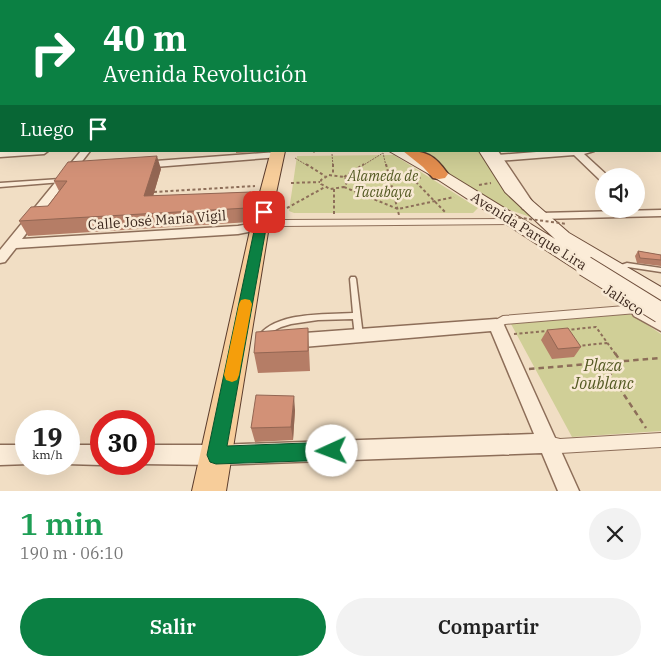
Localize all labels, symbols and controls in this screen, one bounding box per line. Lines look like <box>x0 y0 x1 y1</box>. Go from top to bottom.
text: 40 m <box>103 15 187 61</box>
icon: right <box>20 20 85 85</box>
text: Avenida Revolución <box>103 59 308 88</box>
icon: arrive <box>84 115 112 143</box>
text: Luego <box>20 117 74 141</box>
park label: Alameda de Tacubaya <box>347 167 419 201</box>
map controls <box>595 168 645 218</box>
button: sound <box>595 168 645 218</box>
street label: Avenida Parque Lira <box>468 188 591 274</box>
pin <box>243 191 285 233</box>
icon: arrive <box>250 198 278 226</box>
street label: Calle José María Vigil <box>87 206 227 234</box>
street label: Jalisco <box>600 280 648 320</box>
park label: Plaza Joublanc <box>571 355 634 393</box>
speed limit sign: 30 <box>90 410 155 475</box>
text: 19 <box>32 420 63 453</box>
position arrow <box>305 424 357 476</box>
text: km/h <box>32 447 63 462</box>
text: 1 min <box>20 504 103 543</box>
button: close <box>589 508 641 560</box>
text: 190 m · 06:10 <box>20 543 123 563</box>
button: Salir <box>20 598 326 656</box>
button: Compartir <box>336 598 641 656</box>

